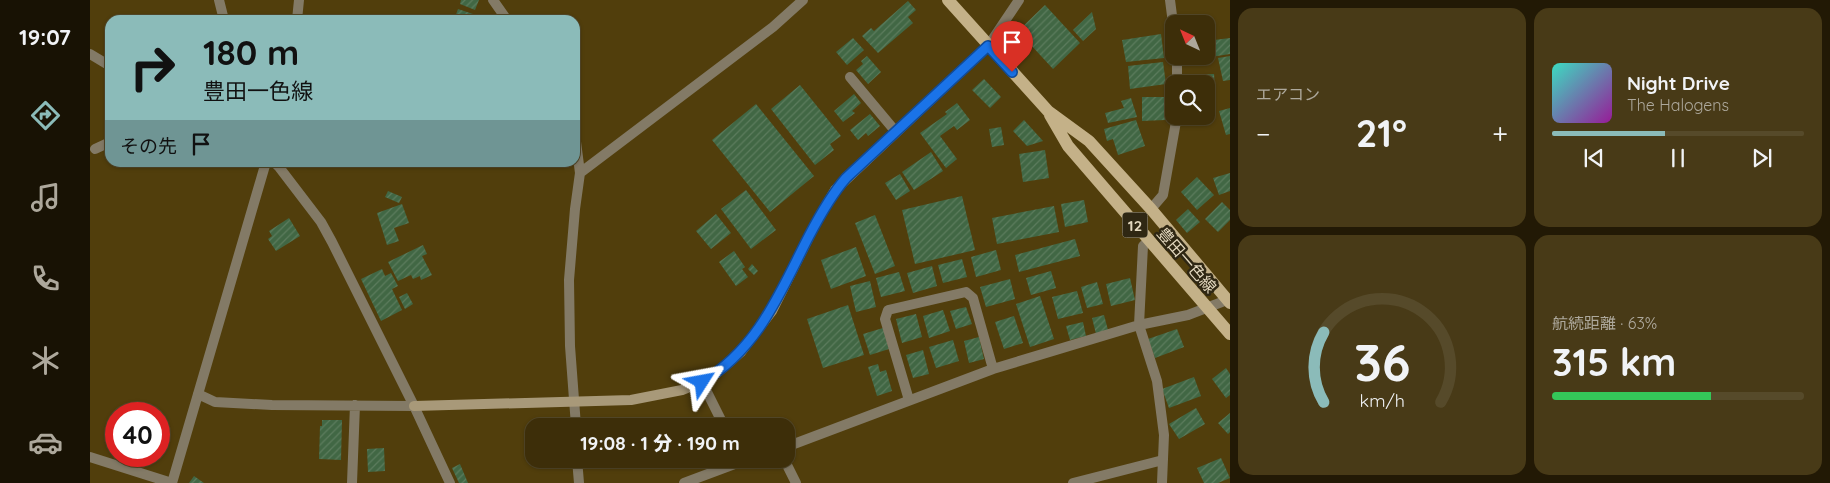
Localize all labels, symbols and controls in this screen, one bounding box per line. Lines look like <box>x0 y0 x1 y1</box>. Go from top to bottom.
north arrow <box>1165 15 1215 65</box>
map controls <box>1165 15 1215 125</box>
pin <box>991 21 1033 72</box>
text: 19:07 <box>19 23 71 51</box>
icon: arrive <box>998 28 1026 56</box>
text: 180 m <box>203 30 299 74</box>
icon: right <box>120 35 185 100</box>
text: Night Drive <box>1627 71 1730 95</box>
button: search <box>1165 75 1215 125</box>
text: 豊田一色線 <box>203 77 313 105</box>
text: エアコン <box>1256 84 1320 104</box>
text: The Halogens <box>1627 95 1729 115</box>
icon: directions <box>28 98 63 133</box>
text: 21° <box>1356 109 1407 157</box>
text: − <box>1256 116 1271 151</box>
text: + <box>1492 116 1508 151</box>
icon: arrive <box>187 130 215 158</box>
text: その先 <box>120 134 177 158</box>
icon: previous <box>1580 144 1608 172</box>
icon: pause <box>1664 144 1692 172</box>
icon: next <box>1748 144 1776 172</box>
icon: music <box>28 180 63 215</box>
road number: 12 <box>1122 212 1148 238</box>
street label: 豊田一色線 <box>1153 223 1221 297</box>
icon: phone <box>28 261 63 296</box>
text: 航続距離 · 63% <box>1552 313 1657 333</box>
text: 36 <box>1354 329 1410 394</box>
text: 315 km <box>1552 338 1676 386</box>
icon: climate <box>28 343 63 378</box>
position arrow <box>675 355 727 407</box>
text: km/h <box>1359 389 1405 411</box>
speed limit sign: 40 <box>105 402 170 467</box>
icon: car <box>28 425 63 460</box>
text: 19:08 · 1 分 · 190 m <box>580 431 740 455</box>

